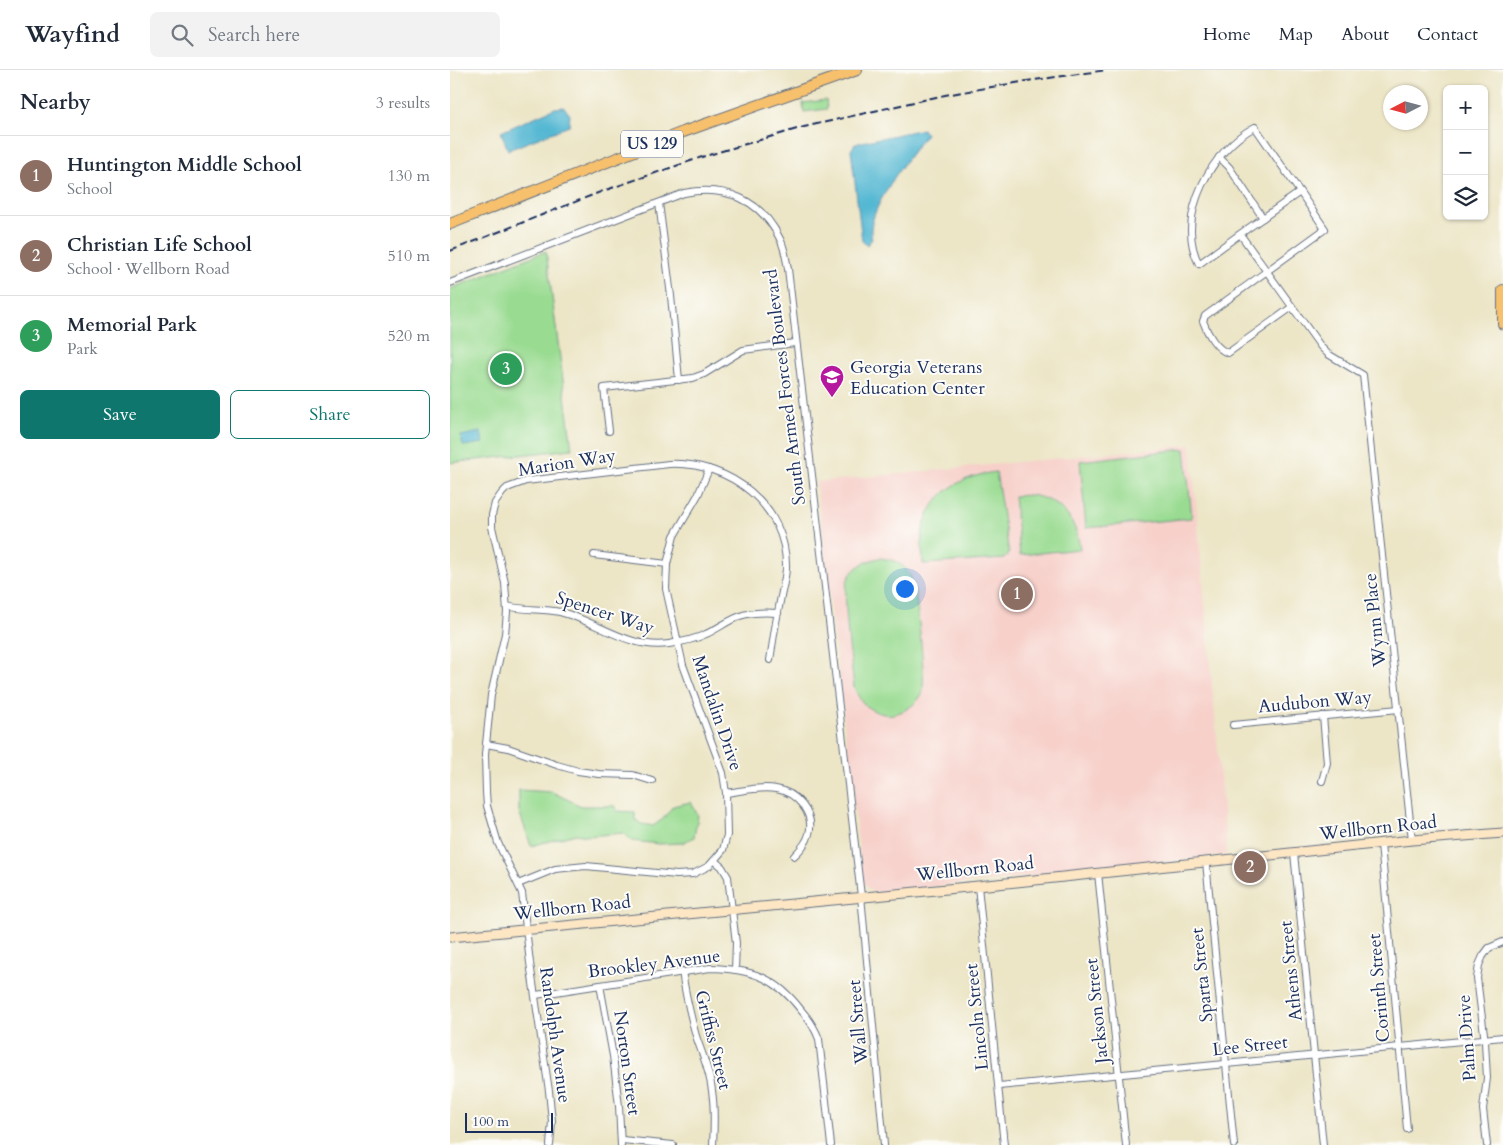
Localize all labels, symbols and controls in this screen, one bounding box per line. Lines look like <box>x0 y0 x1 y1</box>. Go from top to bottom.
search box <box>150 12 500 57</box>
text: Wayfind <box>25 18 120 51</box>
icon: search <box>168 21 196 49</box>
text: Search here <box>208 22 300 48</box>
text: Home <box>1203 22 1251 47</box>
text: Map <box>1279 22 1313 47</box>
text: About <box>1341 22 1389 47</box>
text: Contact <box>1417 22 1478 47</box>
north arrow <box>1383 85 1428 130</box>
map controls <box>1443 85 1488 220</box>
button: + <box>1443 85 1488 130</box>
text: Nearby <box>20 88 91 117</box>
text: 3 results <box>376 92 430 114</box>
button: − <box>1443 130 1488 175</box>
road number: US 129 <box>621 131 683 158</box>
text: Huntington Middle School <box>67 152 302 178</box>
text: 1 <box>32 165 40 187</box>
text: 130 m <box>388 165 430 187</box>
button: layers <box>1443 175 1488 220</box>
text: School <box>67 178 112 200</box>
text: Christian Life School <box>67 232 252 258</box>
text: 2 <box>32 245 40 267</box>
text: 510 m <box>388 245 430 267</box>
text: School · Wellborn Road <box>67 258 230 280</box>
street label: South Armed Forces Boulevard <box>758 267 812 506</box>
text: Memorial Park <box>67 312 197 338</box>
text: 3 <box>32 325 40 347</box>
text: 520 m <box>388 325 430 347</box>
text: Park <box>67 338 98 360</box>
pin: 3 <box>490 350 522 388</box>
place label: Georgia Veterans Education Center <box>850 355 985 401</box>
school or university icon: Georgia Veterans Education Center <box>819 364 845 398</box>
button: Save <box>20 390 220 439</box>
button: Share <box>230 390 430 439</box>
street label: Marion Way <box>516 443 618 483</box>
street label: Wynn Place <box>1358 572 1392 669</box>
pin: 1 <box>1001 575 1033 613</box>
your location <box>892 576 918 602</box>
street label: Spencer Way <box>553 585 658 641</box>
street label: Mandalin Drive <box>686 652 748 774</box>
street label: Audubon Way <box>1257 685 1373 719</box>
street label: Wellborn Road <box>1317 809 1438 847</box>
pin: 2 <box>1234 848 1266 886</box>
street label: Wellborn Road <box>914 850 1035 888</box>
street label: Wellborn Road <box>511 889 632 927</box>
street label: Athens Street <box>1273 919 1309 1022</box>
street label: Sparta Street <box>1185 926 1219 1023</box>
street label: Corinth Street <box>1362 932 1396 1043</box>
street label: Brookley Avenue <box>586 943 722 985</box>
street label: Jackson Street <box>1079 957 1115 1068</box>
street label: Lincoln Street <box>959 962 995 1072</box>
street label: Randolph Avenue <box>533 965 577 1105</box>
street label: Wall Street <box>842 978 874 1066</box>
street label: Griffiss Street <box>689 988 737 1093</box>
street label: Palm Drive <box>1452 994 1482 1082</box>
street label: Norton Street <box>607 1009 647 1117</box>
street label: Lee Street <box>1211 1030 1289 1062</box>
scale bar <box>465 1110 552 1133</box>
text: 100 m <box>472 1112 509 1131</box>

